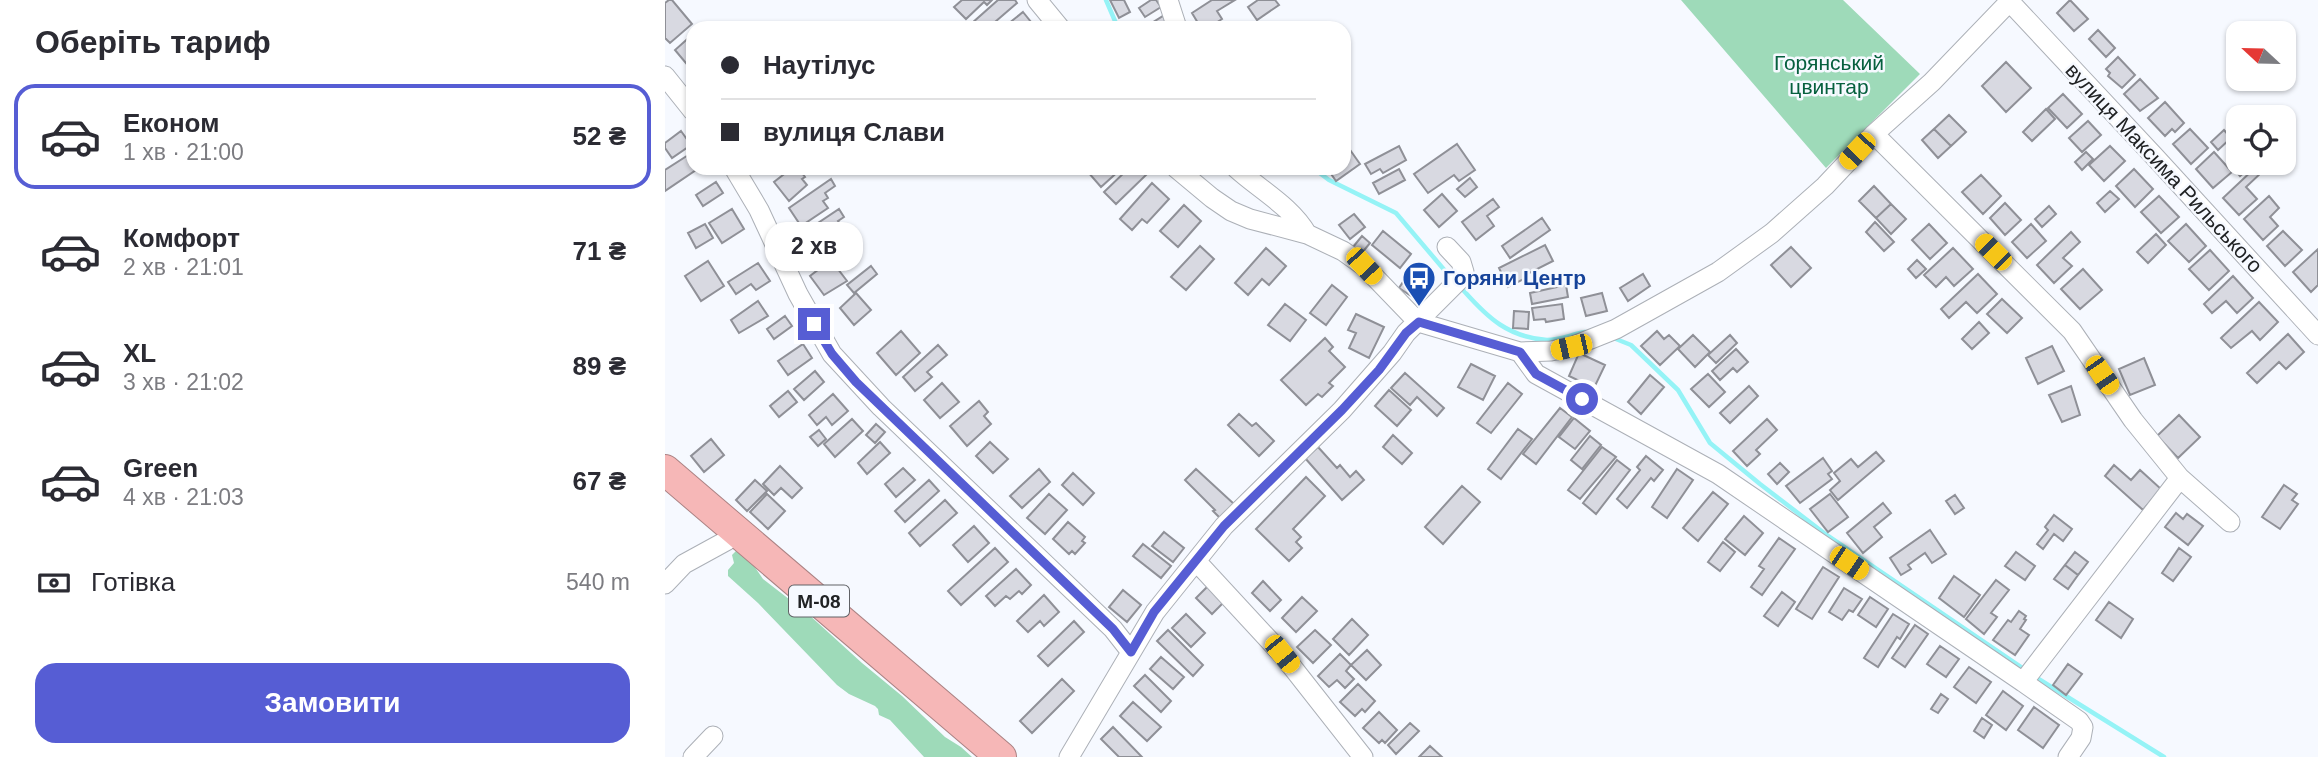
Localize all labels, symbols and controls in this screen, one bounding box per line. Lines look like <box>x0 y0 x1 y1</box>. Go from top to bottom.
north arrow <box>2226 21 2296 91</box>
map controls <box>2226 21 2296 175</box>
text: Оберіть тариф <box>35 24 271 60</box>
text: Наутілус <box>763 50 875 80</box>
park label: Горянський цвинтар <box>1774 51 1884 98</box>
street label: вулиця Максима Рильського <box>2061 58 2267 277</box>
icon: car <box>39 105 102 168</box>
button: locate <box>2226 105 2296 175</box>
text: Економ <box>123 108 219 138</box>
text: вулиця Слави <box>763 117 945 147</box>
text: 52 ₴ <box>573 121 626 151</box>
car <box>1835 128 1880 174</box>
text: 1 хв · 21:00 <box>123 139 244 165</box>
icon: car <box>39 220 102 283</box>
callout: 2 хв <box>765 222 863 272</box>
text: Комфорт <box>123 223 240 253</box>
car <box>1971 230 2016 274</box>
text: 2 хв <box>791 233 837 259</box>
text: 71 ₴ <box>573 236 626 266</box>
car <box>1342 243 1387 289</box>
text: 2 хв · 21:01 <box>123 254 244 280</box>
bus stop icon: Горяни Центр <box>1400 259 1438 308</box>
place label: Горяни Центр <box>1443 266 1586 289</box>
route end <box>798 308 830 340</box>
car <box>1549 332 1594 362</box>
icon: car <box>39 335 102 398</box>
text: XL <box>123 338 156 368</box>
text: 89 ₴ <box>573 351 626 381</box>
car <box>2082 352 2123 398</box>
text: 3 хв · 21:02 <box>123 369 244 395</box>
route start <box>1566 383 1598 415</box>
icon: car <box>39 450 102 513</box>
text: Green <box>123 453 198 483</box>
text: 67 ₴ <box>573 466 626 496</box>
text: 4 хв · 21:03 <box>123 484 244 510</box>
car <box>1826 543 1873 583</box>
icon: cash <box>35 564 73 602</box>
text: Готівка <box>91 567 175 597</box>
text: 540 m <box>566 569 630 595</box>
road number: М-08 <box>789 586 849 616</box>
car <box>1261 631 1304 677</box>
button: Замовити <box>35 663 630 743</box>

